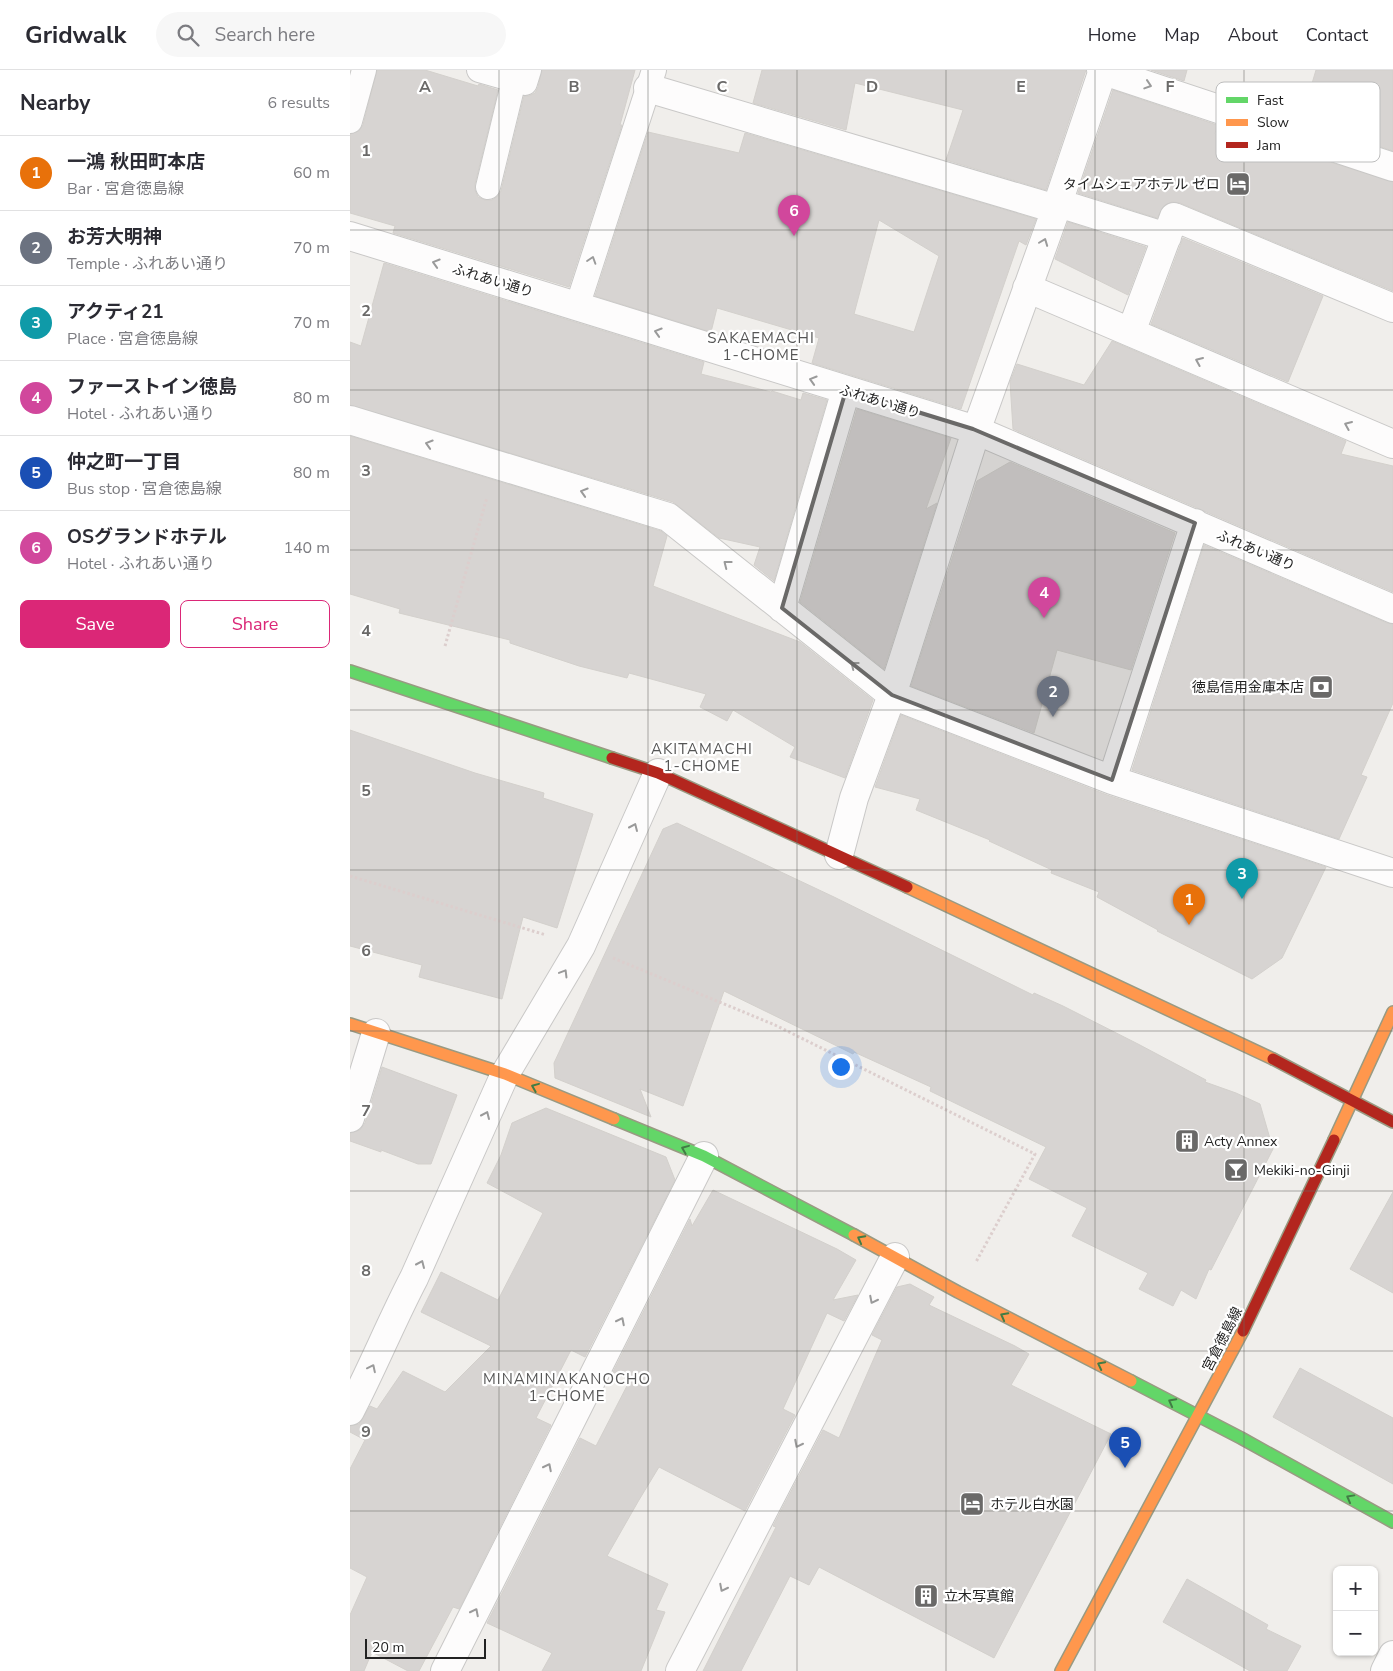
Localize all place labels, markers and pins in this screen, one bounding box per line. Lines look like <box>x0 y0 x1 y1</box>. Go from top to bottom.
hotel icon: タイムシェアホテル ゼロ <box>1225 171 1251 197</box>
place label: タイムシェアホテル ゼロ <box>1063 175 1220 194</box>
pin: 6 <box>778 195 810 236</box>
pin: 4 <box>1028 577 1060 618</box>
bank icon: 徳島信用金庫本店 <box>1308 674 1334 700</box>
pin: 2 <box>1037 676 1069 717</box>
place label: 徳島信用金庫本店 <box>1192 678 1304 697</box>
pin: 3 <box>1226 858 1258 899</box>
pin: 1 <box>1173 884 1205 925</box>
building icon: Acty Annex <box>1174 1128 1200 1154</box>
place label: Acty Annex <box>1204 1132 1278 1151</box>
bar icon: Mekiki-no-Ginji <box>1223 1157 1249 1183</box>
place label: Mekiki-no-Ginji <box>1254 1161 1350 1180</box>
pin: 5 <box>1109 1427 1141 1468</box>
hotel icon: ホテル白水園 <box>959 1491 985 1517</box>
place label: ホテル白水園 <box>990 1495 1074 1514</box>
building icon: 立木写真館 <box>913 1583 939 1609</box>
place label: 立木写真館 <box>944 1587 1014 1606</box>

